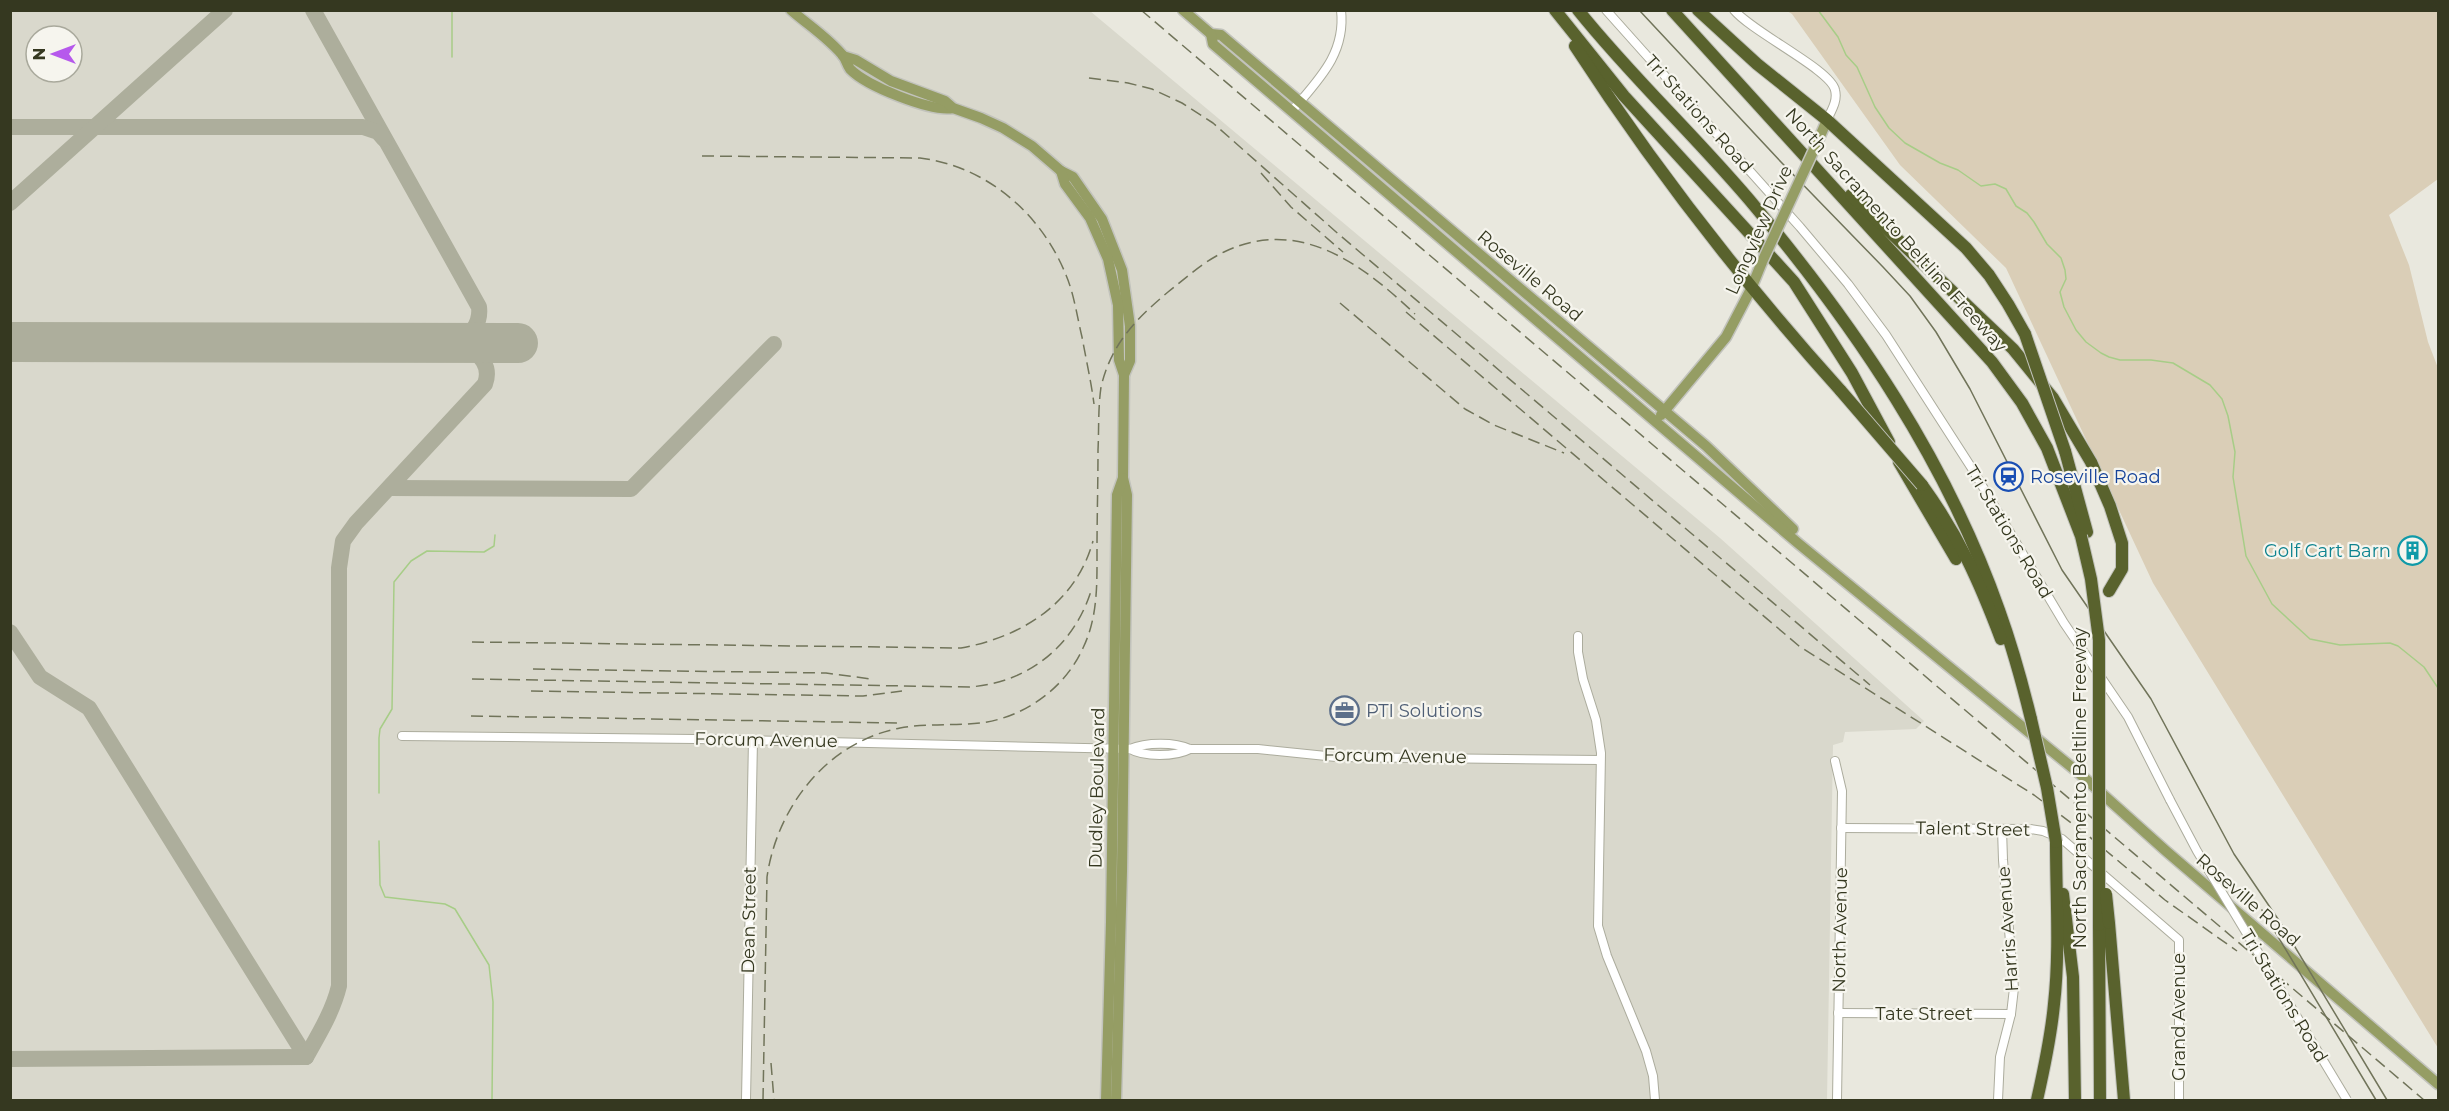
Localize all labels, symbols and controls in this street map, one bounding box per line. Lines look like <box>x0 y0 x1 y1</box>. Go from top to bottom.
north arrow <box>24 24 84 84</box>
text: N <box>30 48 49 60</box>
street label: Tri Stations Road <box>1640 50 1758 178</box>
street label: North Sacramento Beltline Freeway <box>1781 103 2012 357</box>
street label: Longview Drive <box>1721 162 1797 298</box>
street label: Roseville Road <box>1473 226 1587 326</box>
street label: Tri Stations Road <box>1961 461 2057 603</box>
station icon: Roseville Road <box>1993 461 2025 493</box>
place label: Roseville Road <box>2030 466 2161 488</box>
building icon: Golf Cart Barn <box>2396 535 2428 567</box>
place label: Golf Cart Barn <box>2264 540 2391 562</box>
street label: North Sacramento Beltline Freeway <box>2069 627 2091 948</box>
office icon: PTI Solutions <box>1329 695 1361 727</box>
place label: PTI Solutions <box>1366 700 1483 722</box>
street label: Dudley Boulevard <box>1085 707 1109 869</box>
street label: Forcum Avenue <box>694 728 838 752</box>
street label: Forcum Avenue <box>1323 744 1467 768</box>
street label: Talent Street <box>1915 817 2031 841</box>
street label: Roseville Road <box>2191 849 2305 951</box>
street label: Harris Avenue <box>1993 865 2023 992</box>
street label: Dean Street <box>737 866 761 974</box>
street label: North Avenue <box>1828 867 1852 993</box>
street label: Tri Stations Road <box>2236 925 2332 1067</box>
street label: Grand Avenue <box>2168 953 2190 1081</box>
street label: Tate Street <box>1875 1003 1973 1025</box>

